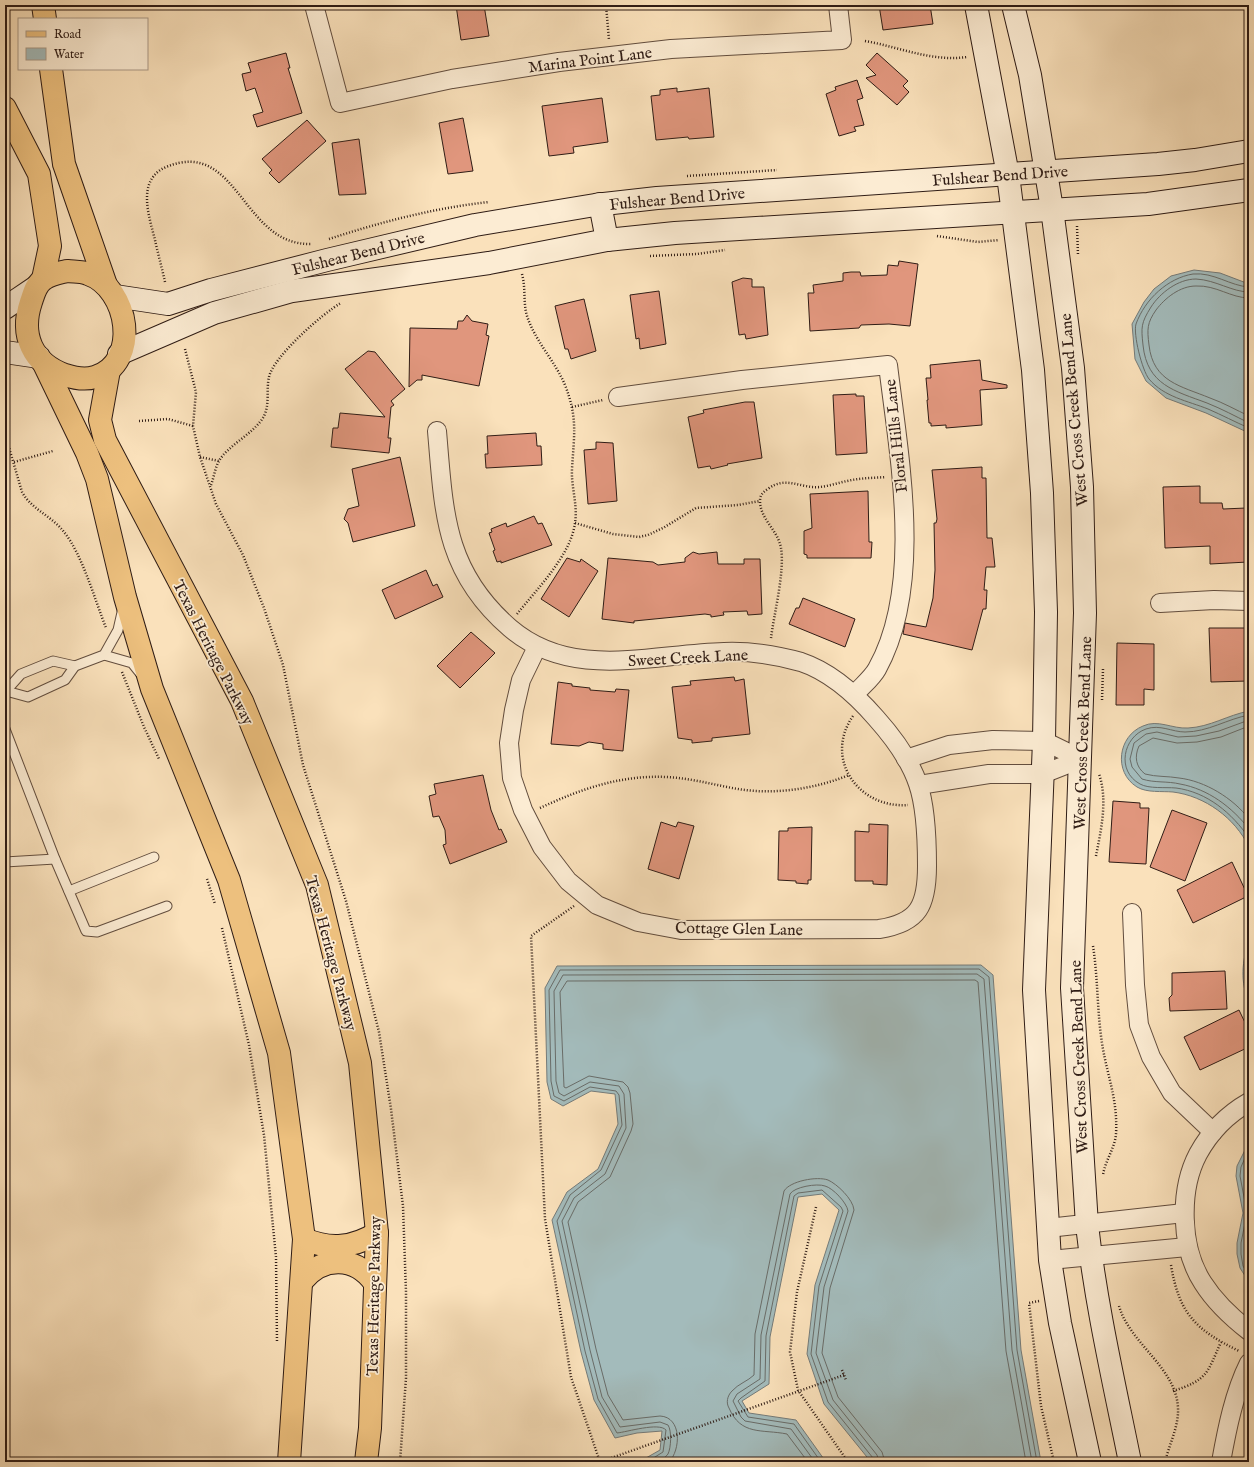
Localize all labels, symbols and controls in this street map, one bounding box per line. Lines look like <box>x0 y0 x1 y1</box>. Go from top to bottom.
legend <box>18 18 148 70</box>
text: Road <box>54 27 82 42</box>
street label: Marina Point Lane <box>527 43 653 78</box>
text: Water <box>54 47 85 62</box>
street label: Fulshear Bend Drive <box>932 162 1069 192</box>
street label: Fulshear Bend Drive <box>608 184 746 216</box>
street label: Fulshear Bend Drive <box>290 229 427 281</box>
street label: West Cross Creek Bend Lane <box>1057 312 1093 507</box>
street label: Floral Hills Lane <box>881 378 913 493</box>
street label: Texas Heritage Parkway <box>167 577 257 729</box>
street label: West Cross Creek Bend Lane <box>1071 636 1097 830</box>
street label: Sweet Creek Lane <box>628 646 749 672</box>
street label: Texas Heritage Parkway <box>300 874 360 1033</box>
street label: Cottage Glen Lane <box>675 919 803 941</box>
street label: West Cross Creek Bend Lane <box>1067 960 1093 1154</box>
street label: Texas Heritage Parkway <box>364 1216 386 1376</box>

